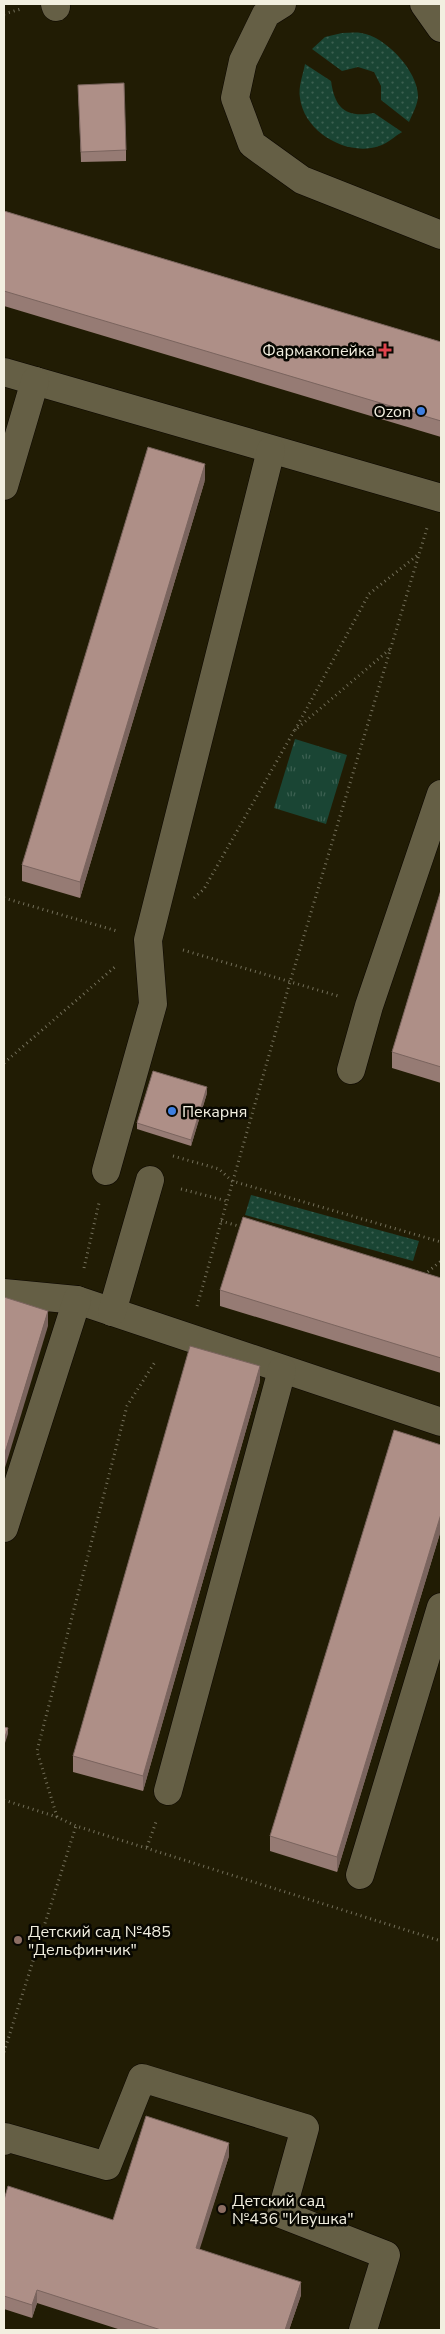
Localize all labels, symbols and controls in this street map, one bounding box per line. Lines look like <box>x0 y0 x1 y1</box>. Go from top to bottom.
place label: Фармакопейка <box>262 340 375 362</box>
marker: Фармакопейка <box>379 344 391 356</box>
place label: Ozon <box>373 401 411 423</box>
marker: Ozon <box>415 405 427 417</box>
place label: Пекарня <box>182 1101 247 1123</box>
marker: Пекарня <box>166 1105 178 1117</box>
place label: Детский сад №485 "Дельфинчик" <box>28 1921 171 1961</box>
marker: Детский сад №485 "Дельфинчик" <box>12 1934 24 1946</box>
place label: Детский сад №436 "Ивушка" <box>232 2190 354 2230</box>
marker: Детский сад №436 "Ивушка" <box>216 2203 228 2215</box>

